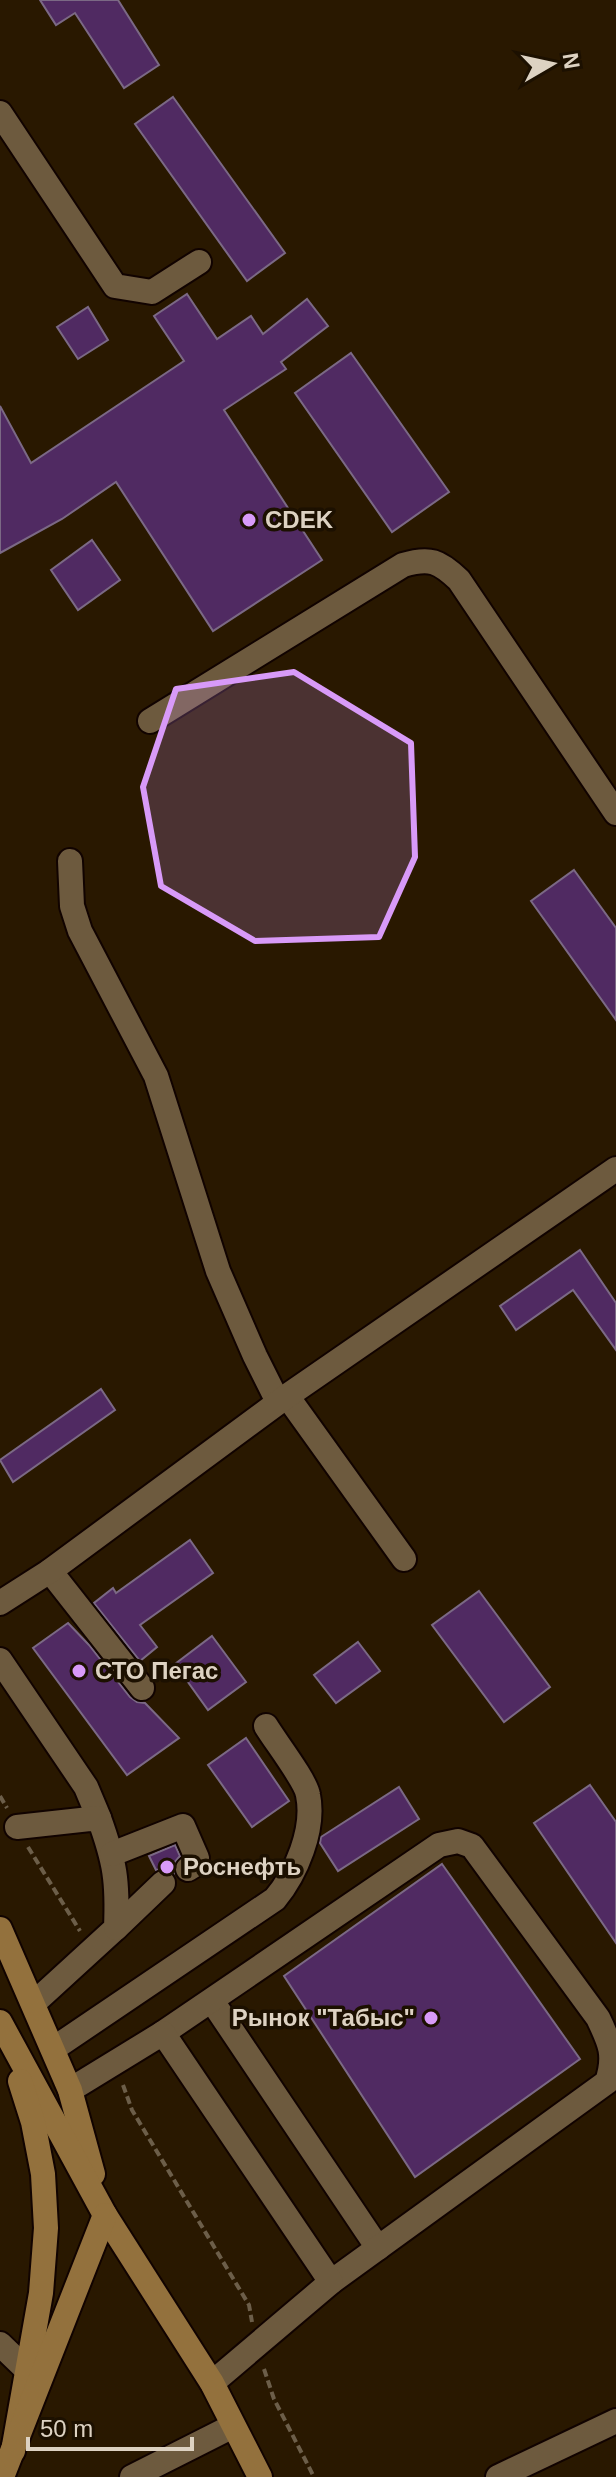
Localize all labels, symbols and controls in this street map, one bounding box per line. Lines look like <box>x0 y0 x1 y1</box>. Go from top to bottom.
north arrow <box>512 24 592 104</box>
text: N <box>558 51 585 71</box>
place label: CDEK <box>265 506 334 533</box>
marker: CDEK <box>240 511 258 529</box>
place label: СТО Пегас <box>95 1657 218 1684</box>
marker: СТО Пегас <box>70 1662 88 1680</box>
place label: Роснефть <box>183 1853 301 1880</box>
marker: Роснефть <box>158 1858 176 1876</box>
place label: Рынок "Табыс" <box>232 2004 415 2031</box>
marker: Рынок "Табыс" <box>422 2009 440 2027</box>
scale bar <box>28 2401 192 2451</box>
text: 50 m <box>40 2415 93 2442</box>

